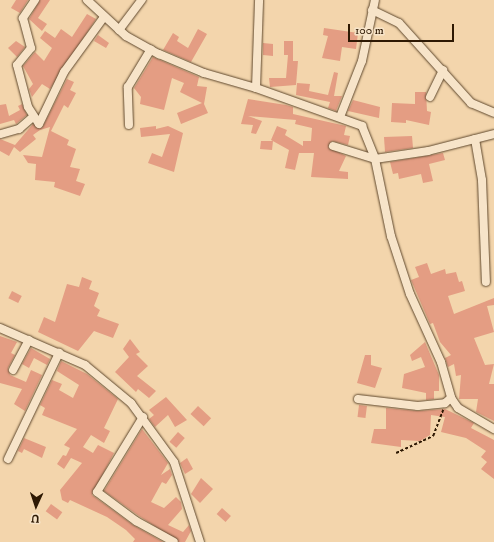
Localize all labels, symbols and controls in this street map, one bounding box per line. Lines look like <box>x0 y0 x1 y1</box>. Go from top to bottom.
scale bar <box>350 16 456 42</box>
text: 100 m <box>355 23 384 38</box>
north arrow <box>16 486 56 526</box>
text: U <box>31 511 40 525</box>

